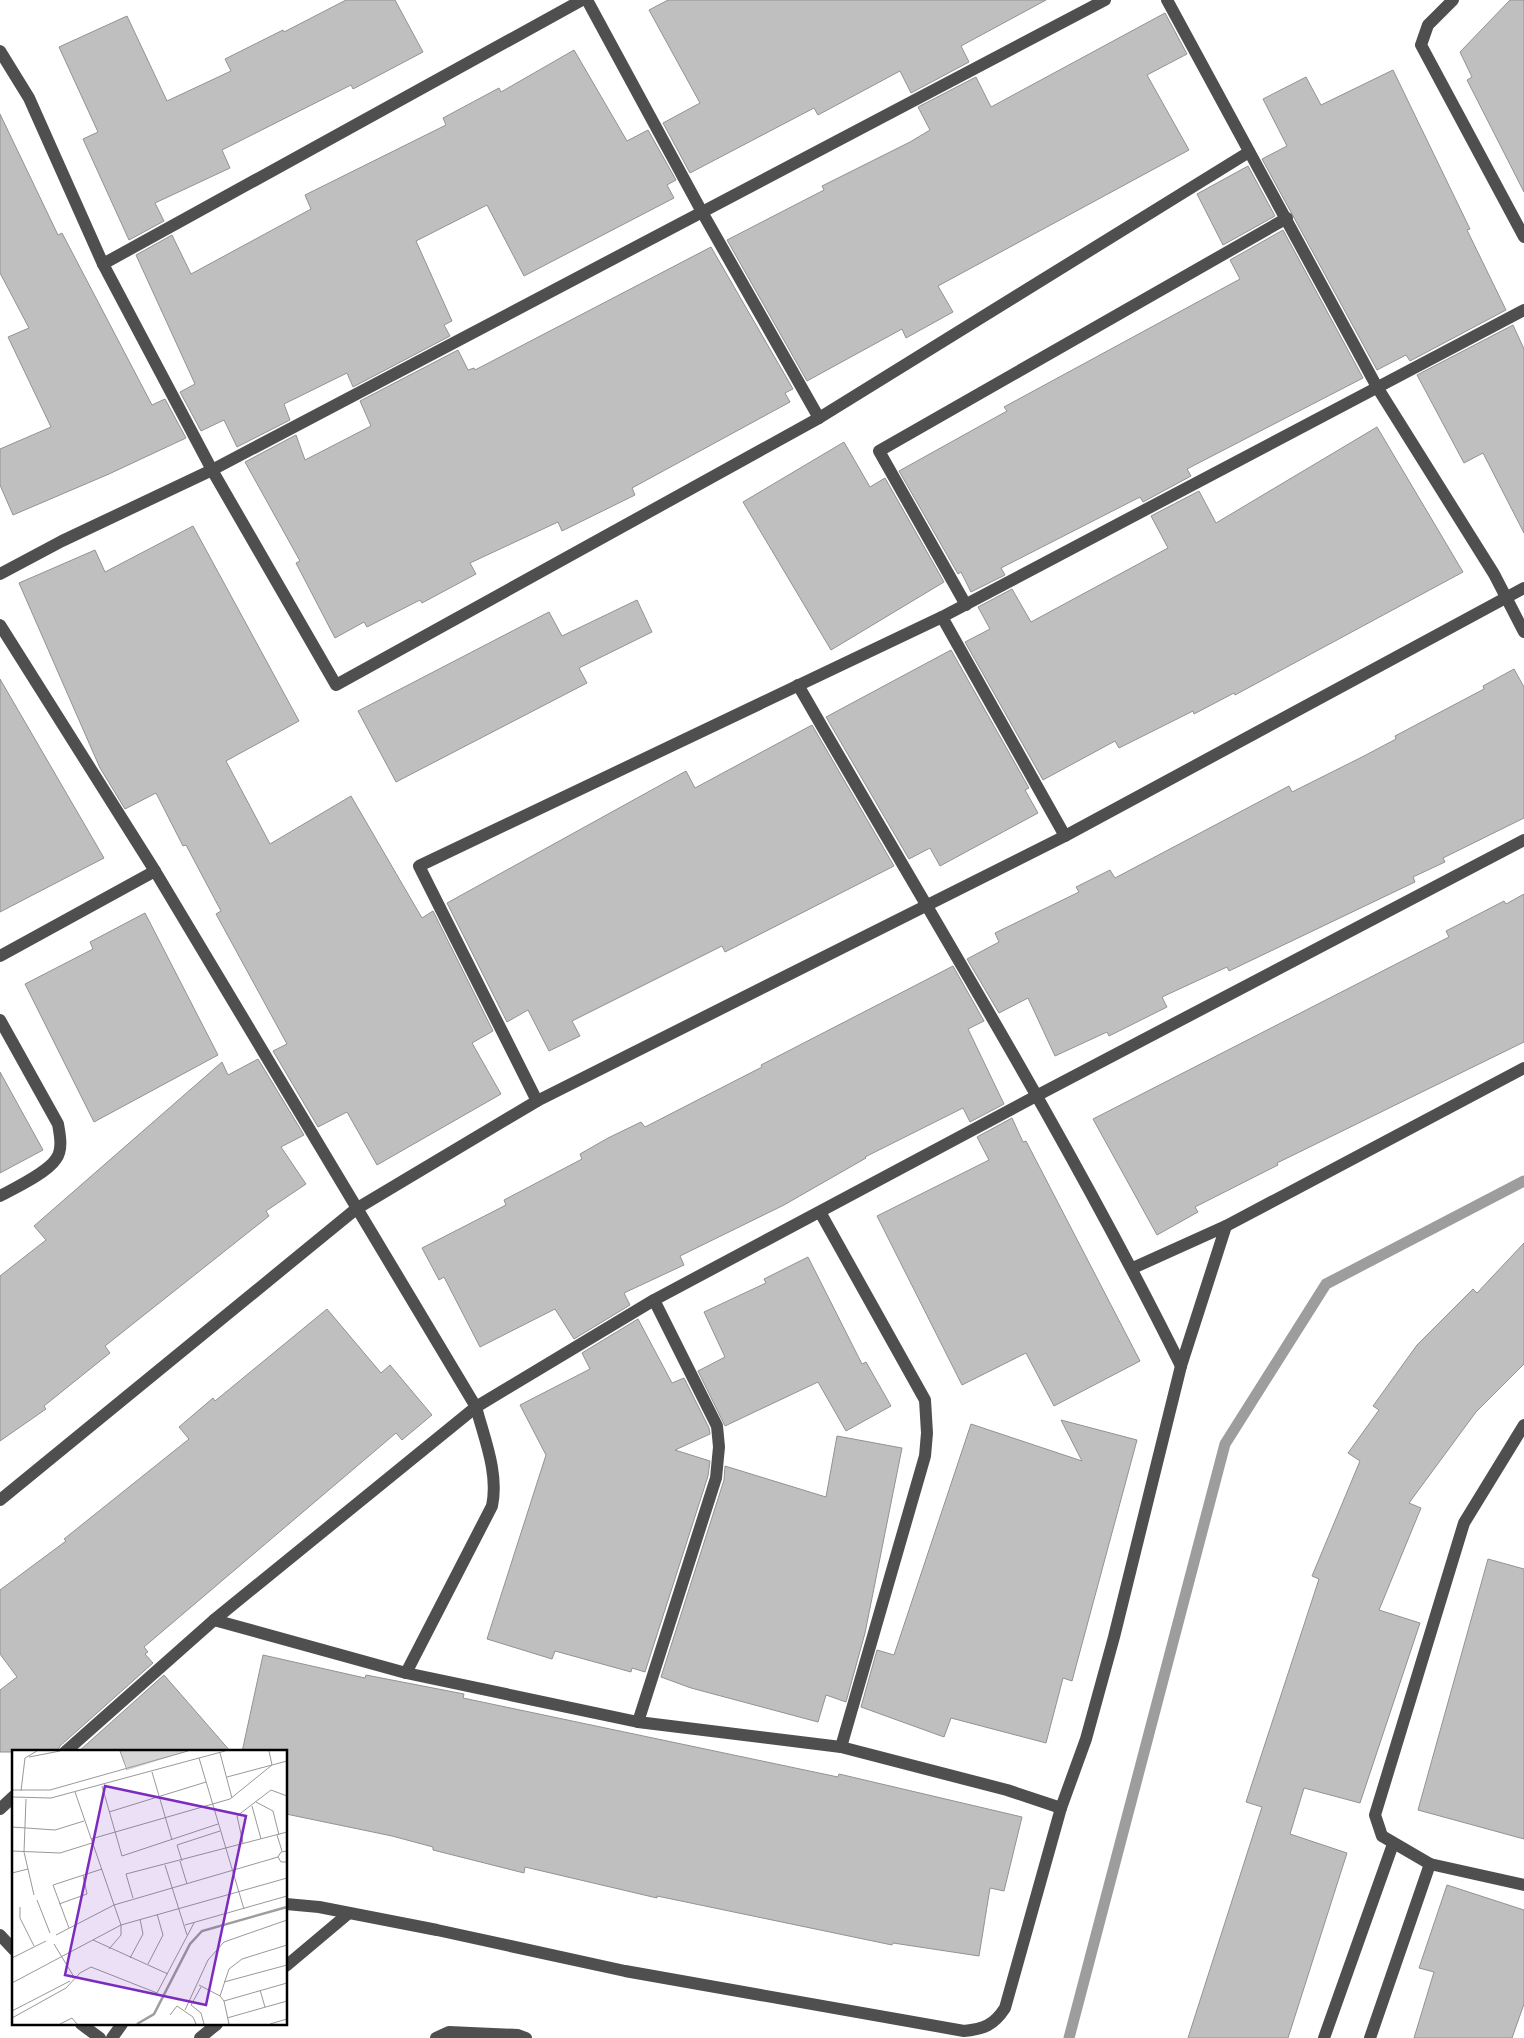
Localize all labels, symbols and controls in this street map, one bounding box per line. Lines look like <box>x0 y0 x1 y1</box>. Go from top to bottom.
inset map <box>12 1750 288 2026</box>

